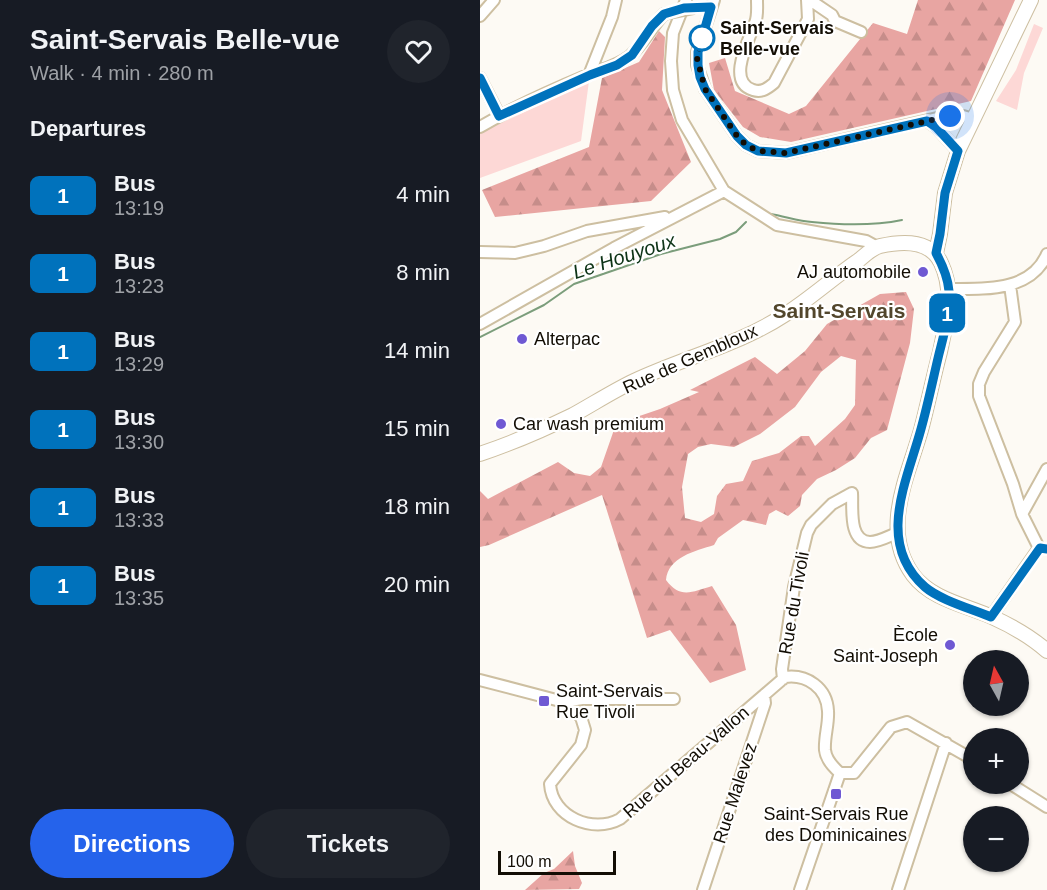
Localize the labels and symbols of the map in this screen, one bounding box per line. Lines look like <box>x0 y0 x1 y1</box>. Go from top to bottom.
place label: Saint-Servais Belle-vue <box>720 18 834 59</box>
marker: Saint-Servais Belle-vue <box>689 25 715 51</box>
your location <box>935 101 965 131</box>
water label: Le Houyoux <box>570 229 679 283</box>
place label: AJ automobile <box>797 262 911 282</box>
marker: AJ automobile <box>916 265 930 279</box>
line badge: 1 <box>928 294 966 332</box>
district label: Saint-Servais <box>772 299 906 322</box>
street label: Rue de Gembloux <box>620 320 760 398</box>
place label: Alterpac <box>534 329 600 349</box>
marker: Alterpac <box>515 332 529 346</box>
place label: Car wash premium <box>513 414 664 434</box>
marker: Car wash premium <box>494 417 508 431</box>
street label: Rue du Tivoli <box>775 550 813 656</box>
place label: Ècole Saint-Joseph <box>833 625 938 666</box>
marker: Ècole Saint-Joseph <box>943 638 957 652</box>
north arrow <box>963 650 1029 716</box>
place label: Saint-Servais Rue Tivoli <box>556 681 663 722</box>
marker: Saint-Servais Rue Tivoli <box>537 694 551 708</box>
street label: Rue du Beau-Vallon <box>619 702 753 822</box>
street label: Rue Malevez <box>709 740 761 846</box>
marker: Saint-Servais Rue des Dominicaines <box>829 787 843 801</box>
place label: Saint-Servais Rue des Dominicaines <box>763 804 909 845</box>
scale bar <box>498 848 616 876</box>

